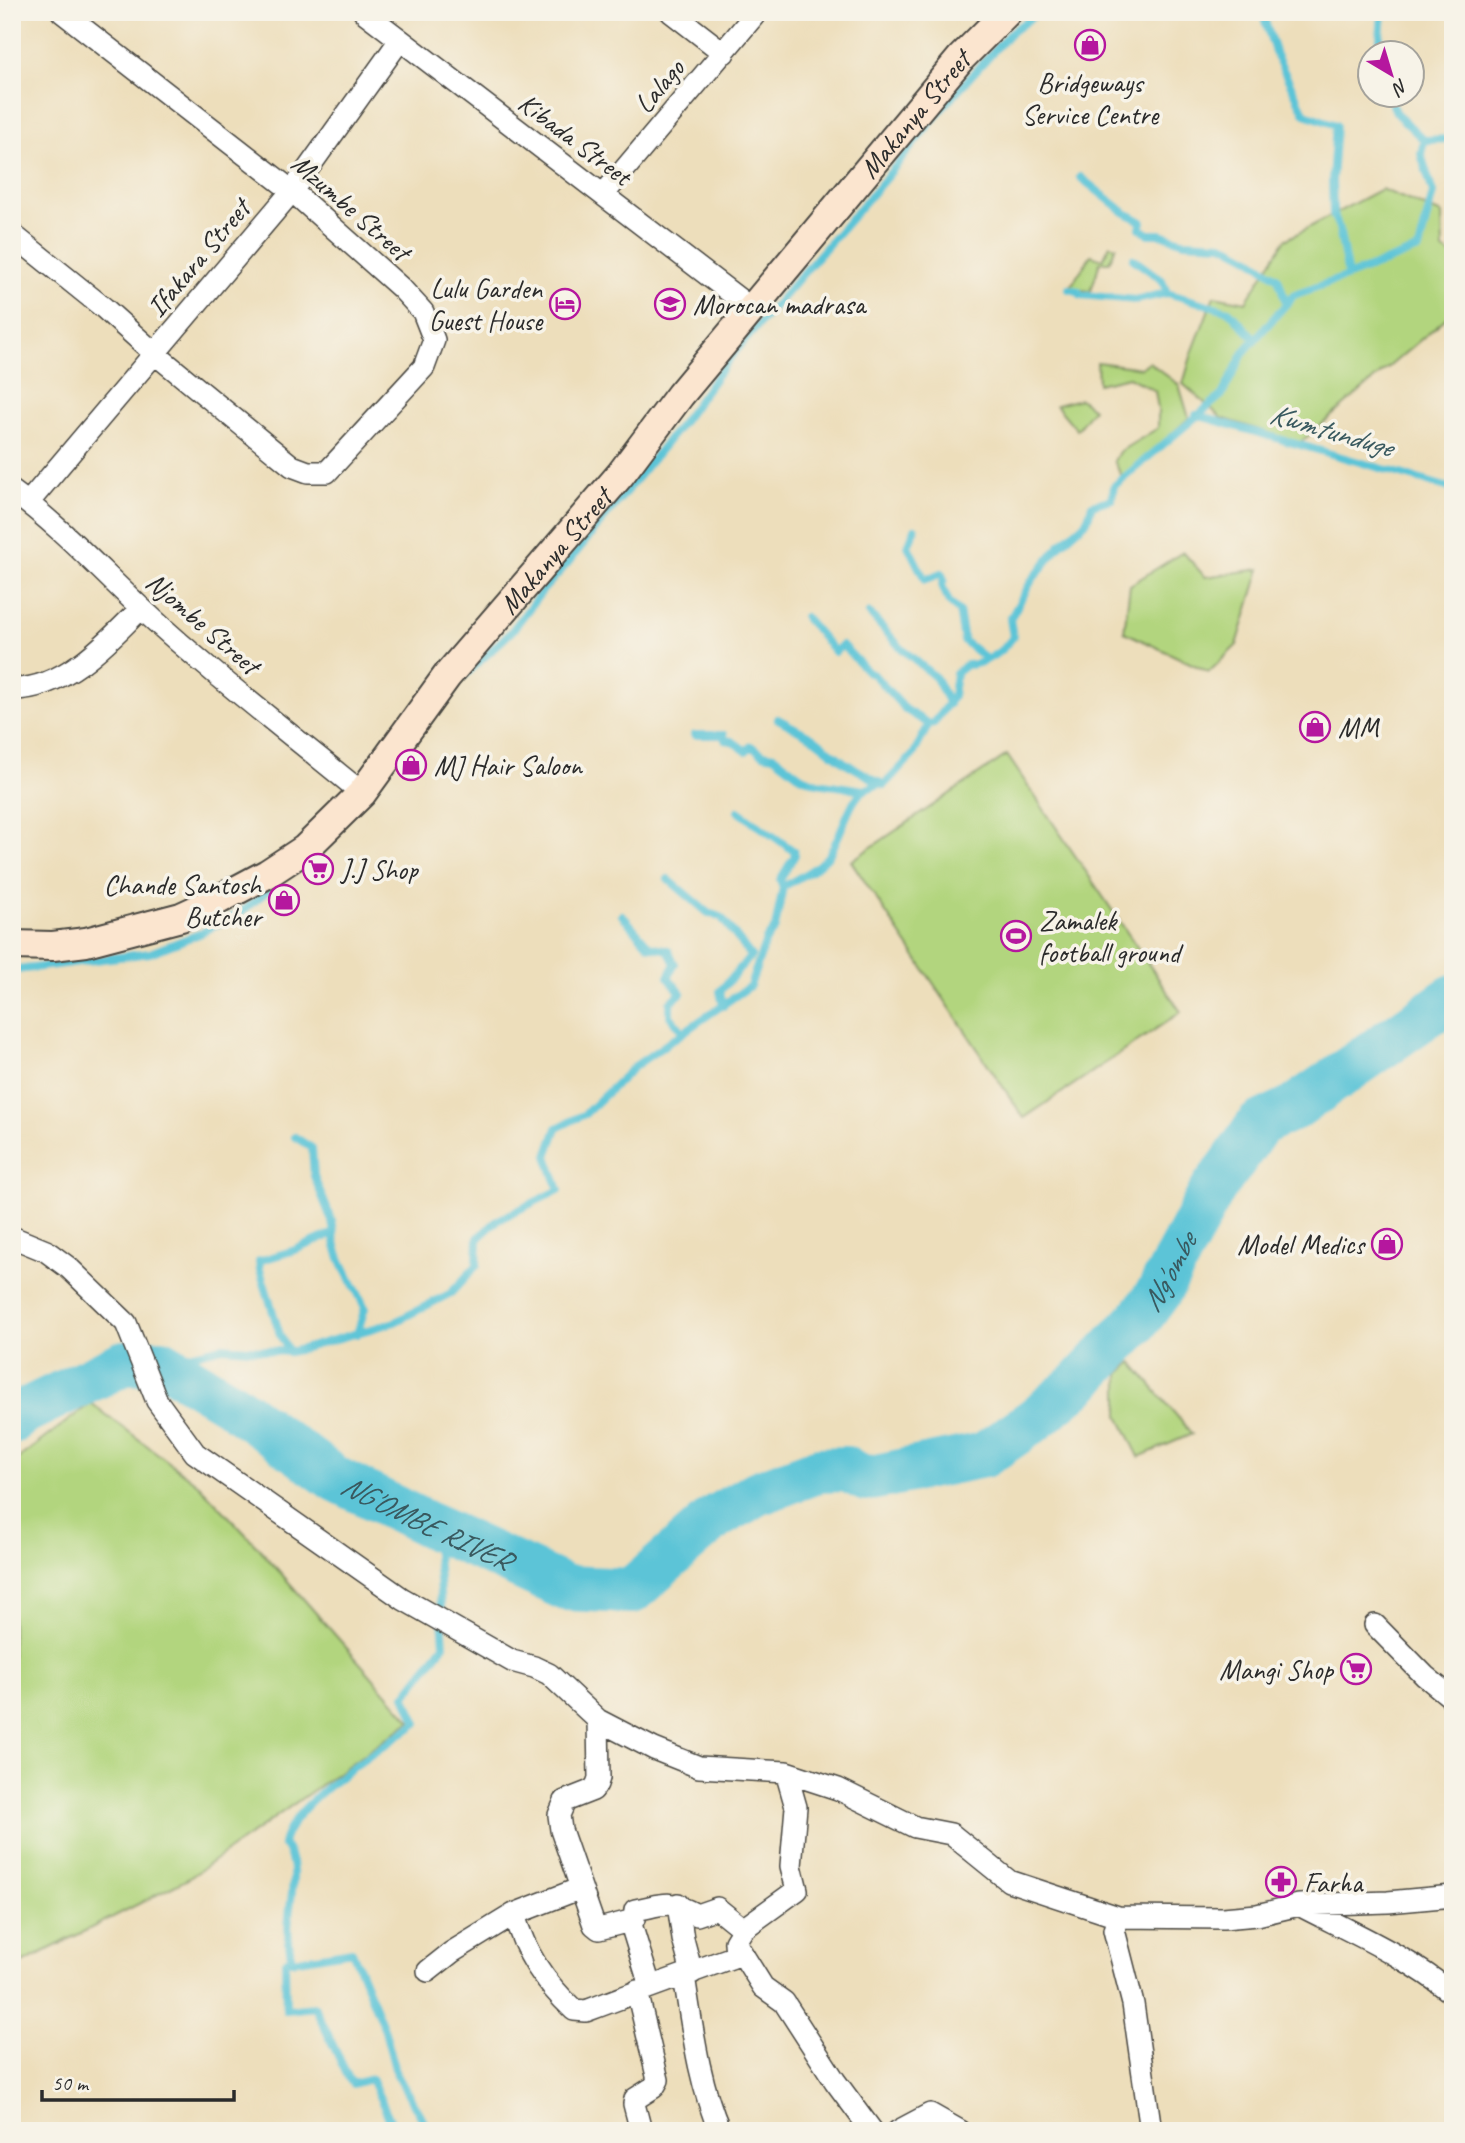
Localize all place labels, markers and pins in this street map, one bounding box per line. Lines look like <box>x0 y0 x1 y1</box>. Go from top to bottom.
shop icon: Bridgeways Service Centre <box>1073 28 1107 62</box>
place label: Bridgeways Service Centre <box>1022 65 1160 132</box>
place label: Lulu Garden Guest House <box>429 271 544 338</box>
hotel icon: Lulu Garden Guest House <box>548 287 582 321</box>
school or university icon: Morocan madrasa <box>653 287 687 321</box>
place label: Morocan madrasa <box>693 287 867 322</box>
shop icon: MM <box>1298 710 1332 744</box>
place label: MM <box>1338 710 1380 745</box>
shop icon: MJ Hair Saloon <box>394 748 428 782</box>
place label: MJ Hair Saloon <box>434 748 583 783</box>
supermarket icon: J.J Shop <box>301 852 335 886</box>
place label: J.J Shop <box>339 852 419 887</box>
place label: Chande Santosh Butcher <box>104 867 264 934</box>
shop icon: Chande Santosh Butcher <box>267 883 301 917</box>
place label: Zamalek football ground <box>1039 903 1184 970</box>
sports icon: Zamalek football ground <box>999 919 1033 953</box>
place label: Model Medics <box>1237 1227 1366 1262</box>
shop icon: Model Medics <box>1370 1227 1404 1261</box>
place label: Mangi Shop <box>1219 1652 1334 1687</box>
supermarket icon: Mangi Shop <box>1339 1652 1373 1686</box>
pharmacy icon: Farha <box>1264 1865 1298 1899</box>
place label: Farha <box>1304 1865 1364 1900</box>

